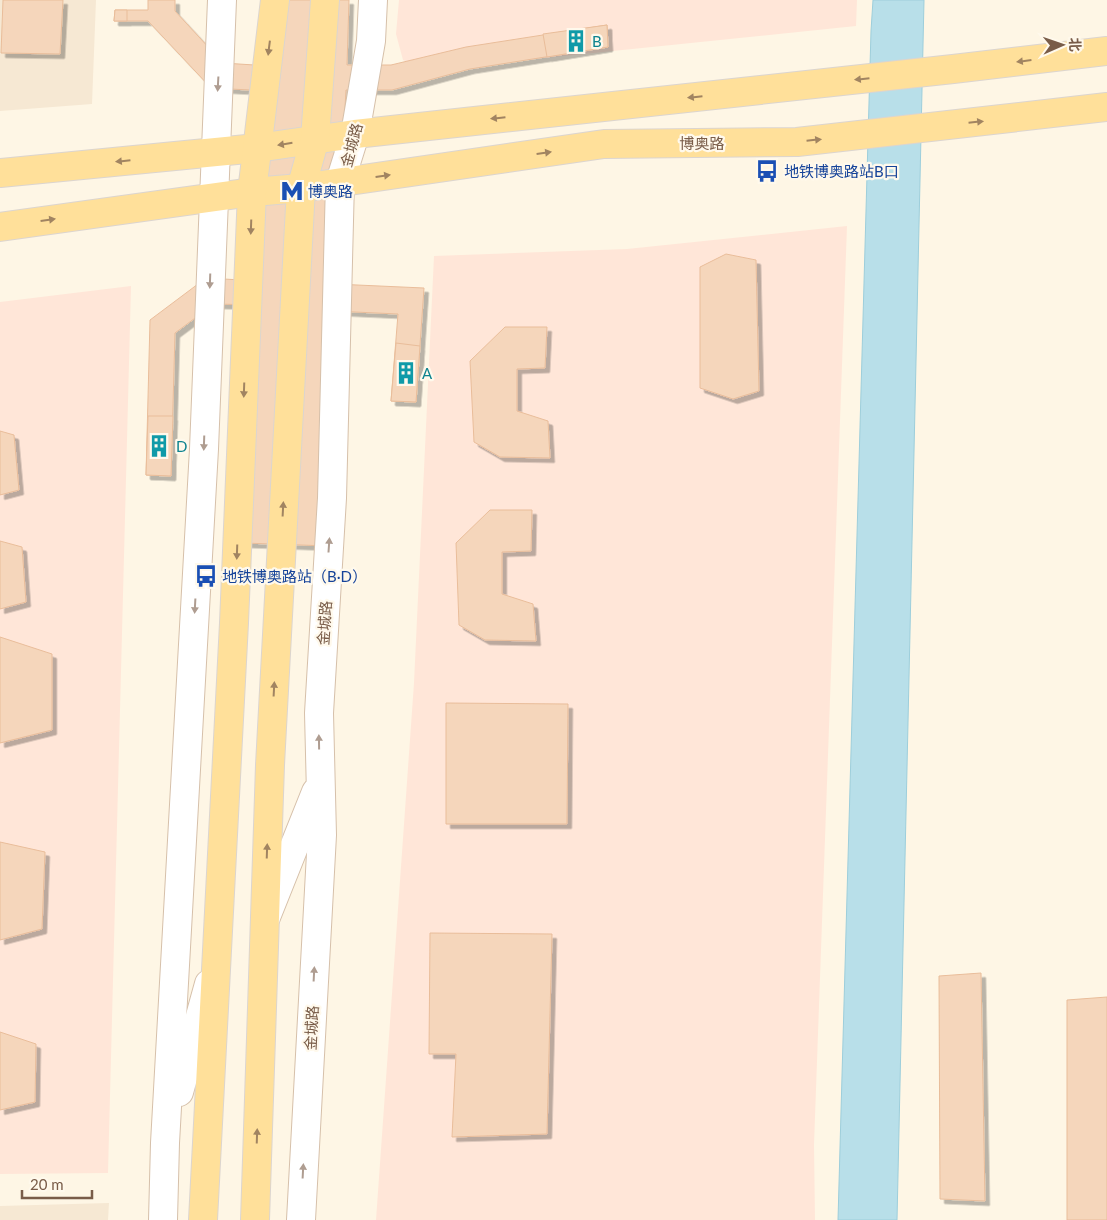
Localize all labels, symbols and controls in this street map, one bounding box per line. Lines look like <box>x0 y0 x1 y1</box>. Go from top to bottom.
north arrow <box>1037 20 1087 70</box>
building icon: B <box>563 28 589 54</box>
place label: B <box>592 32 602 50</box>
text: 北 <box>1067 37 1084 52</box>
one-way arrow <box>265 41 273 57</box>
one-way arrow <box>1016 57 1032 65</box>
one-way arrow <box>854 75 870 83</box>
one-way arrow <box>213 76 221 92</box>
one-way arrow <box>686 93 702 101</box>
one-way arrow <box>490 114 506 122</box>
one-way arrow <box>968 118 984 126</box>
street label: 金城路 <box>336 121 366 169</box>
street label: 博奥路 <box>679 134 725 152</box>
one-way arrow <box>807 136 823 144</box>
one-way arrow <box>276 140 292 148</box>
one-way arrow <box>536 148 552 156</box>
one-way arrow <box>115 157 131 165</box>
bus stop icon: 地铁博奥路站B口 <box>754 158 780 184</box>
place label: 地铁博奥路站B口 <box>784 162 899 180</box>
one-way arrow <box>375 172 391 180</box>
metro station icon: 博奥路 <box>279 178 305 204</box>
place label: 博奥路 <box>308 182 353 200</box>
one-way arrow <box>41 216 57 224</box>
one-way arrow <box>246 220 254 236</box>
one-way arrow <box>206 273 214 289</box>
building icon: A <box>393 360 419 386</box>
place label: A <box>422 364 433 382</box>
one-way arrow <box>239 382 247 398</box>
building icon: D <box>146 433 172 459</box>
one-way arrow <box>200 436 208 452</box>
place label: D <box>176 437 187 455</box>
one-way arrow <box>280 501 288 517</box>
one-way arrow <box>326 536 334 552</box>
one-way arrow <box>232 544 240 560</box>
bus stop icon: 地铁博奥路站（B·D） <box>193 563 219 589</box>
place label: 地铁博奥路站（B·D） <box>222 567 367 585</box>
one-way arrow <box>191 598 199 614</box>
street label: 金城路 <box>313 600 335 646</box>
one-way arrow <box>270 681 278 697</box>
one-way arrow <box>315 734 323 750</box>
one-way arrow <box>263 843 271 859</box>
one-way arrow <box>310 966 318 982</box>
street label: 金城路 <box>301 1005 321 1051</box>
one-way arrow <box>254 1128 262 1144</box>
one-way arrow <box>300 1163 308 1179</box>
scale bar <box>22 1168 92 1200</box>
text: 20 m <box>30 1175 64 1193</box>

